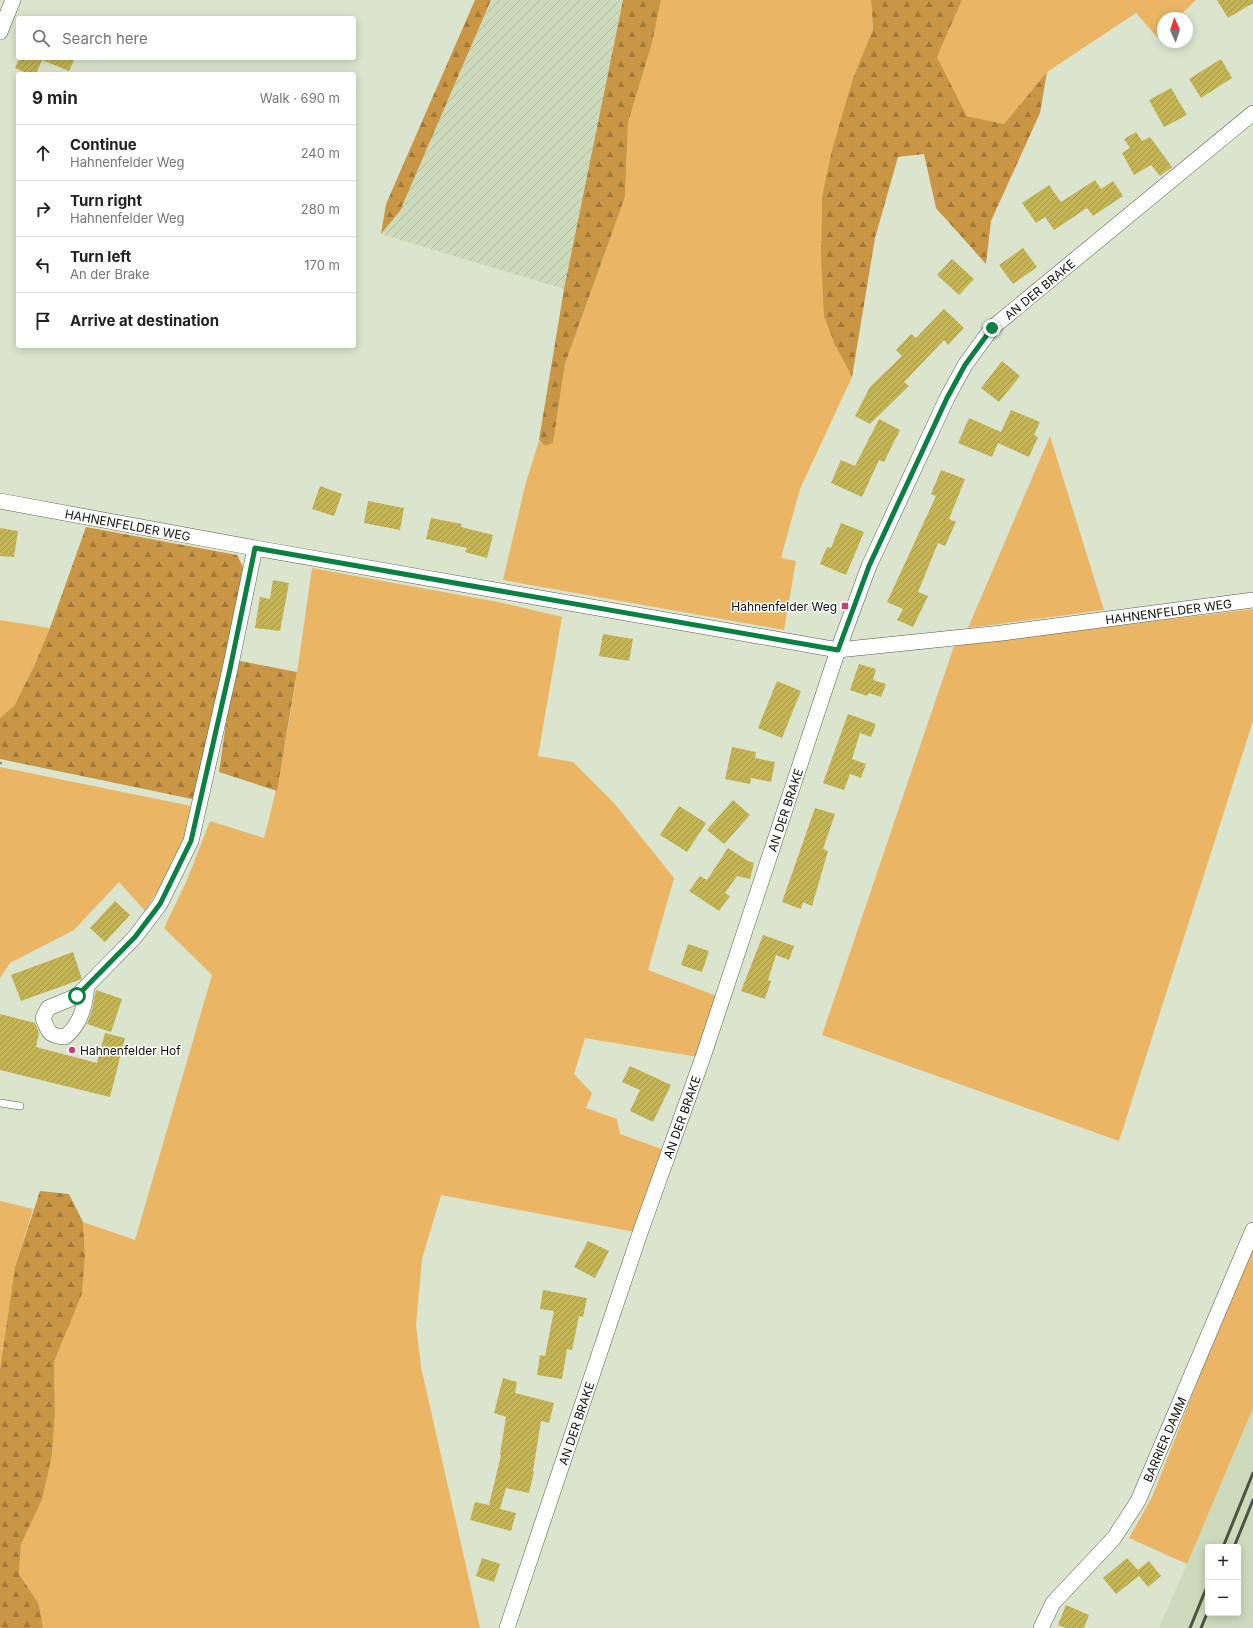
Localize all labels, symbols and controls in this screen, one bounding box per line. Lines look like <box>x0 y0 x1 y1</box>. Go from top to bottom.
north arrow <box>1157 12 1193 48</box>
search box <box>16 16 356 60</box>
icon: search <box>30 27 52 49</box>
text: Search here <box>62 29 148 48</box>
text: 9 min <box>32 88 78 108</box>
text: Walk · 690 m <box>260 90 340 106</box>
text: Continue <box>70 135 137 154</box>
icon: ahead <box>32 142 54 164</box>
text: 240 m <box>301 145 340 161</box>
text: Hahnenfelder Weg <box>70 154 185 170</box>
text: Turn right <box>70 191 142 210</box>
icon: right <box>32 198 54 220</box>
text: 280 m <box>301 201 340 217</box>
text: Hahnenfelder Weg <box>70 210 185 226</box>
text: Turn left <box>70 247 131 266</box>
icon: left <box>32 254 54 276</box>
street label: AN DER BRAKE <box>1001 256 1078 322</box>
text: 170 m <box>304 257 340 273</box>
text: An der Brake <box>70 266 150 282</box>
icon: arrive <box>32 310 54 332</box>
text: Arrive at destination <box>70 311 219 330</box>
route end <box>983 319 1001 337</box>
street label: HAHNENFELDER WEG <box>64 506 192 544</box>
street label: HAHNENFELDER WEG <box>1104 595 1233 627</box>
place label: Hahnenfelder Weg <box>731 599 837 614</box>
marker: Hahnenfelder Weg <box>840 601 850 611</box>
street label: AN DER BRAKE <box>764 766 806 854</box>
route start <box>68 987 86 1005</box>
place label: Hahnenfelder Hof <box>80 1043 181 1058</box>
marker: Hahnenfelder Hof <box>67 1045 77 1055</box>
street label: AN DER BRAKE <box>660 1074 703 1160</box>
street label: AN DER BRAKE <box>555 1380 597 1467</box>
street label: BARRIER DAMM <box>1139 1394 1189 1484</box>
map controls <box>1205 1544 1241 1616</box>
button: + <box>1205 1544 1241 1580</box>
button: − <box>1205 1580 1241 1616</box>

